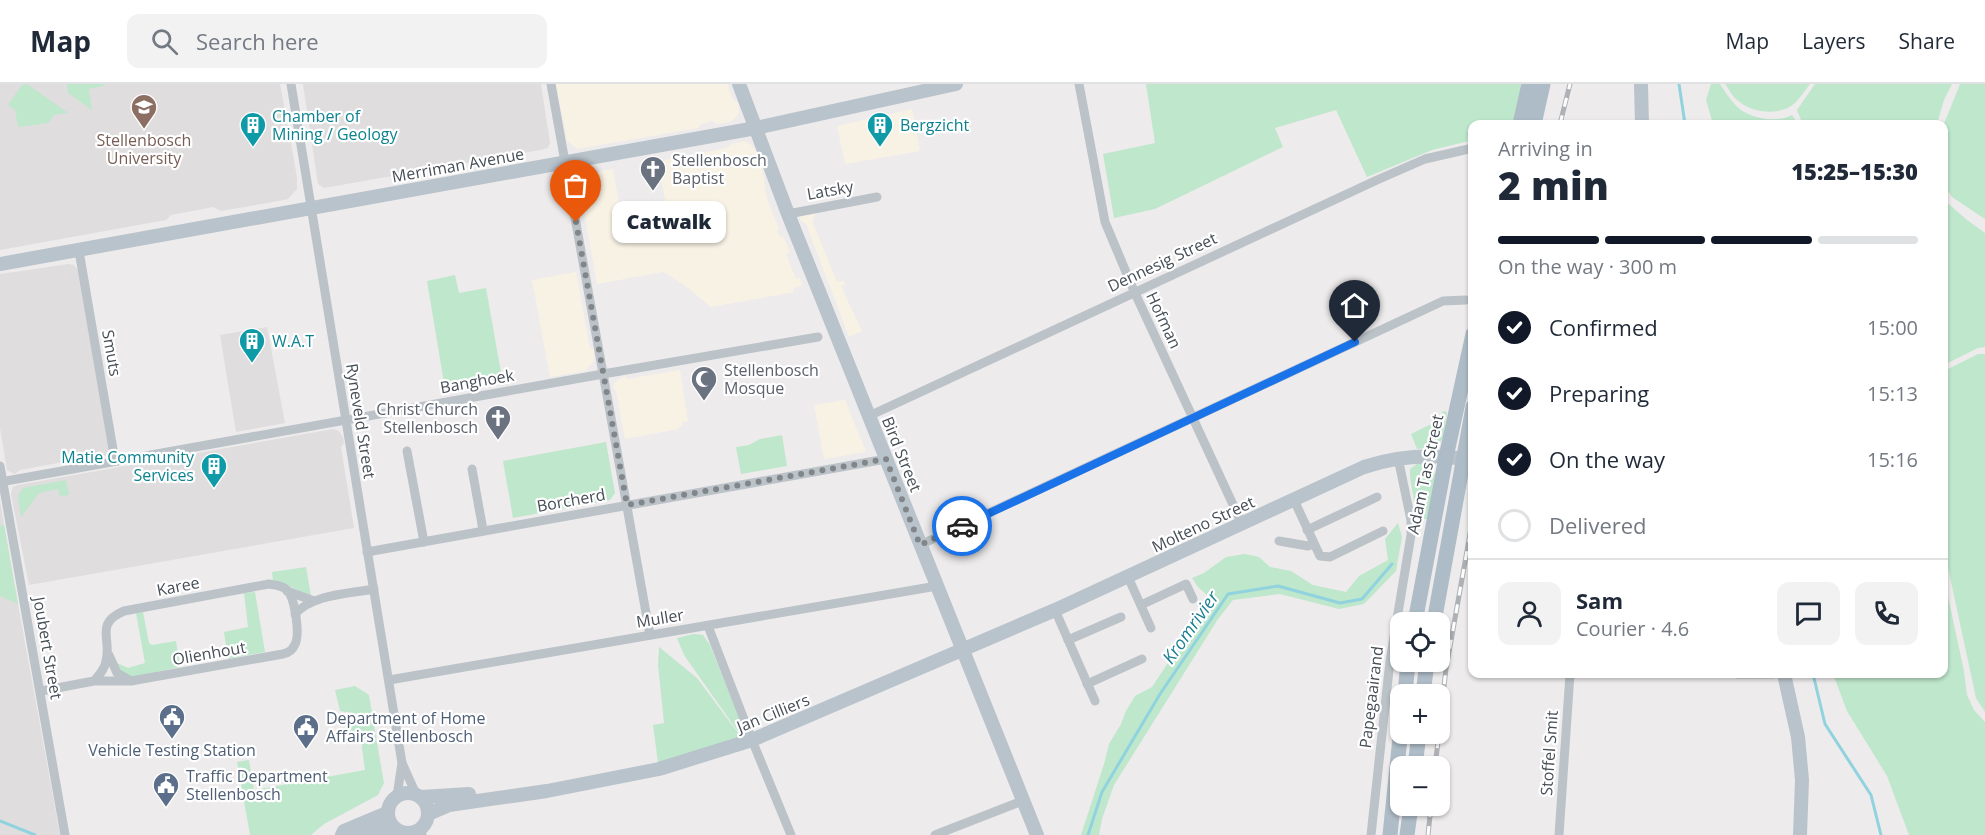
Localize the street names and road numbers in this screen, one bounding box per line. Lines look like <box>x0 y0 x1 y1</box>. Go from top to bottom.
street label: Merriman Avenue <box>390 143 526 187</box>
street label: Latsky <box>805 175 856 205</box>
street label: Dennesig Street <box>1104 227 1221 297</box>
street label: Hofman <box>1141 288 1187 352</box>
street label: Smuts <box>97 328 127 378</box>
street label: Ryneveld Street <box>341 362 381 480</box>
street label: Banghoek <box>438 364 516 398</box>
street label: Adam Tas Street <box>1402 412 1448 536</box>
street label: Bird Street <box>877 413 927 495</box>
street label: Borcherd <box>535 483 607 517</box>
street label: Molteno Street <box>1148 490 1258 557</box>
street label: Karee <box>155 571 201 601</box>
street label: Joubert Street <box>28 593 68 701</box>
street label: Muller <box>635 603 686 633</box>
street label: Olienhout <box>171 636 248 670</box>
street label: Papegaairand <box>1354 645 1388 749</box>
street label: Jan Cilliers <box>732 688 813 738</box>
street label: Stoffel Smit <box>1535 709 1563 796</box>

